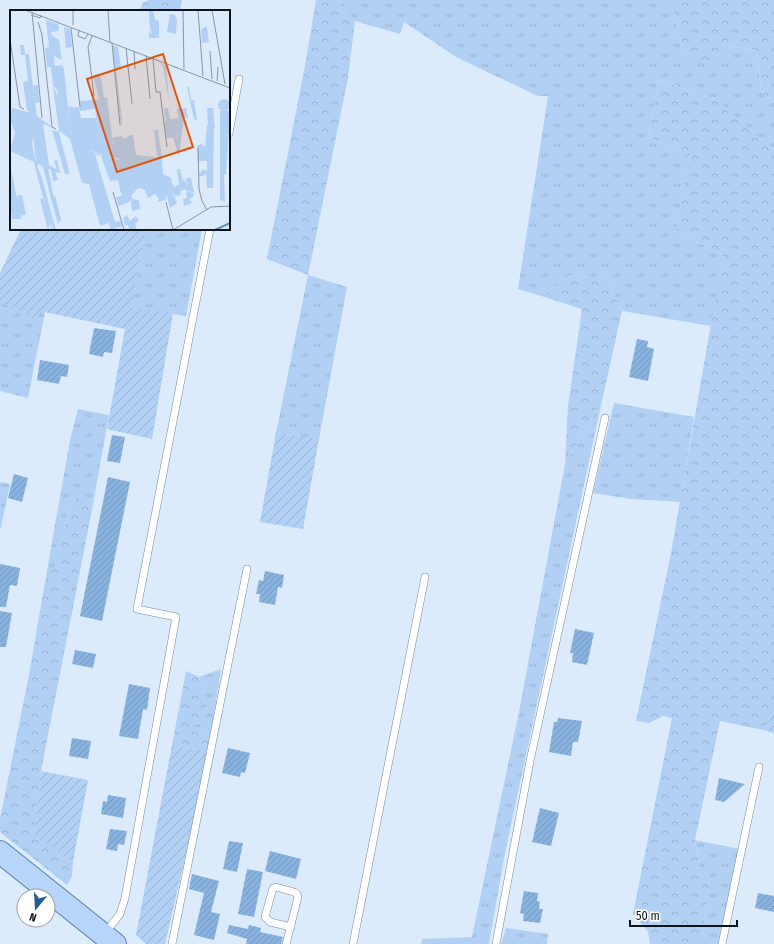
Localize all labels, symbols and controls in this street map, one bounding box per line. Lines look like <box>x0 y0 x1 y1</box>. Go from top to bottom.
inset map <box>10 10 230 230</box>
north arrow <box>16 888 56 928</box>
scale bar <box>630 902 737 928</box>
text: 50 m <box>636 909 660 923</box>
text: N <box>28 910 38 924</box>

